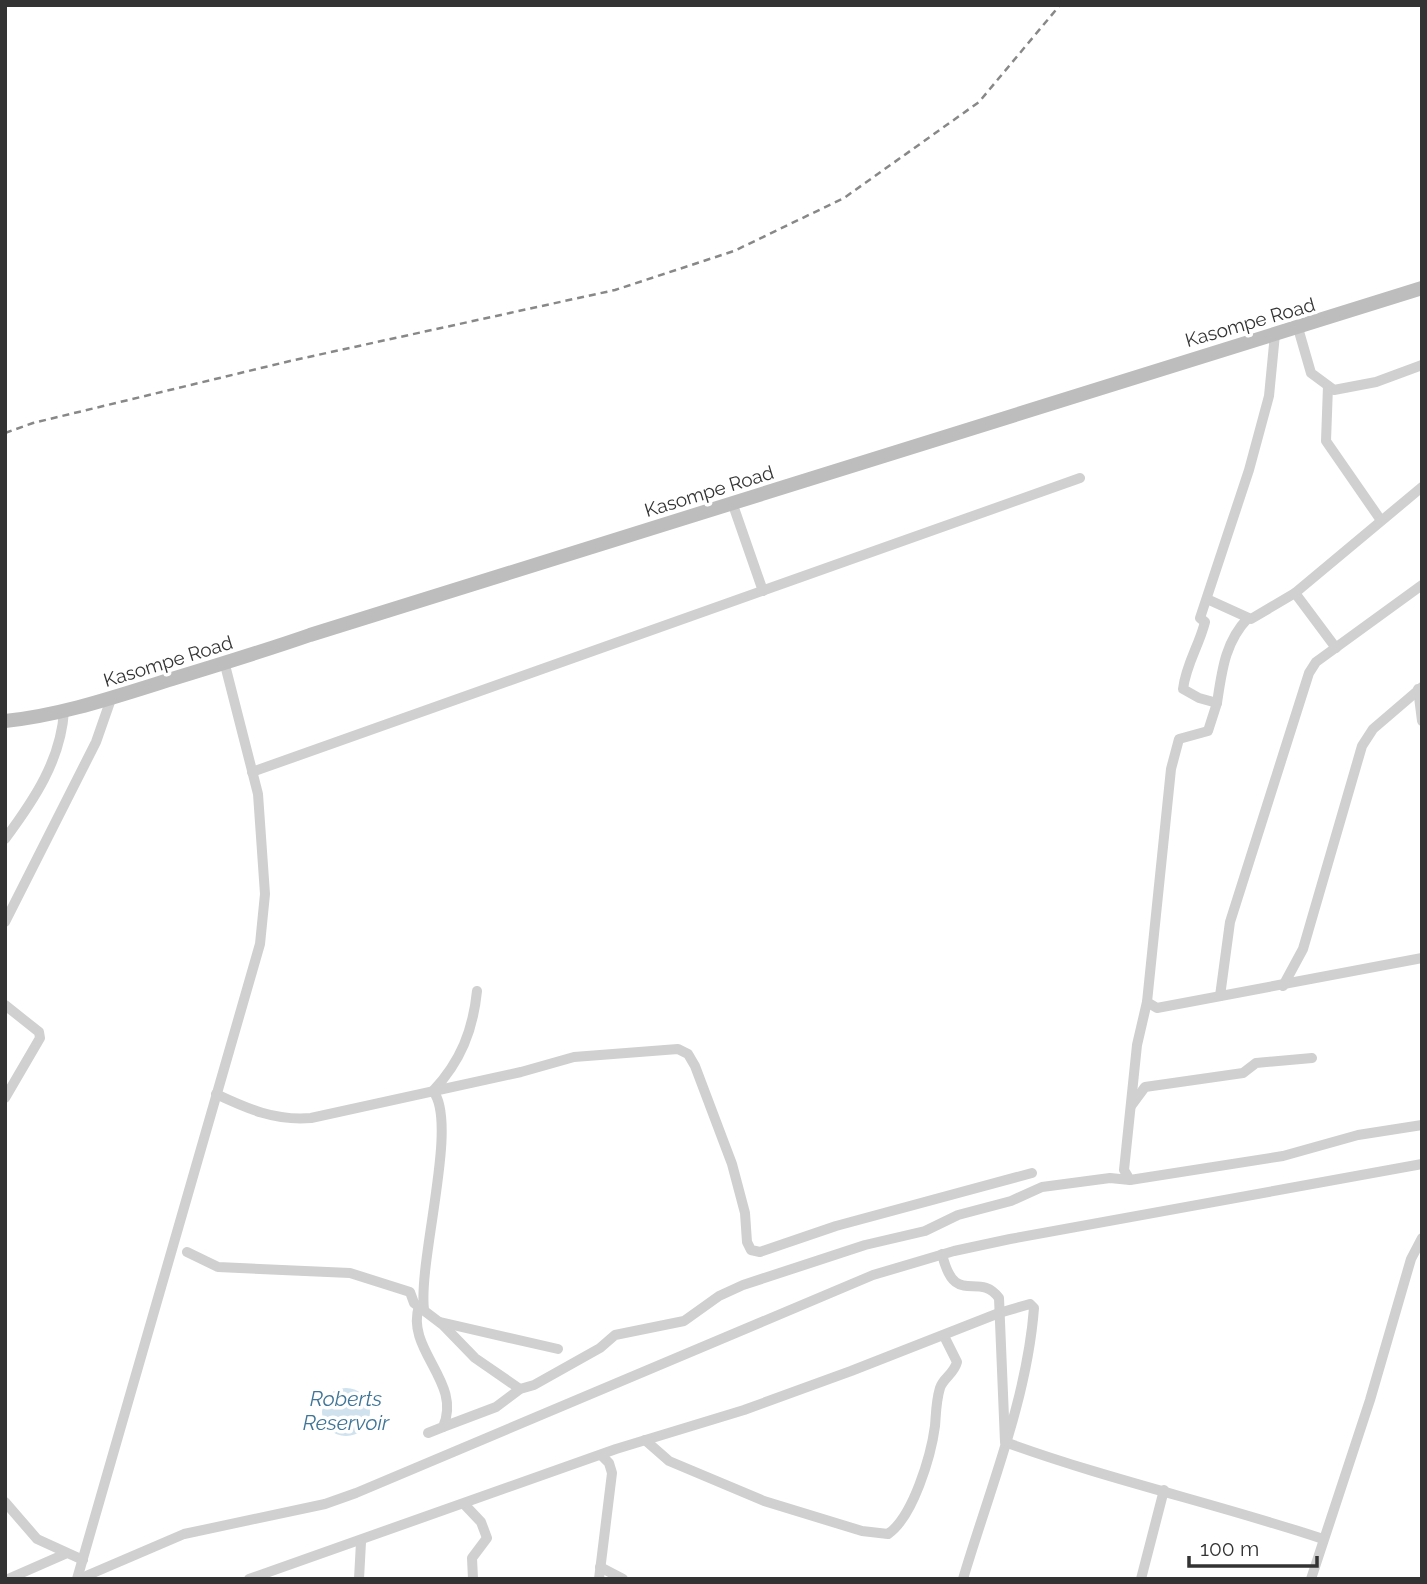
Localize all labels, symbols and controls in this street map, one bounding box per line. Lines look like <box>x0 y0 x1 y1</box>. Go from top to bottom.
street label: Kasompe Road <box>1183 293 1317 351</box>
street label: Kasompe Road <box>642 461 776 521</box>
street label: Kasompe Road <box>101 631 235 691</box>
water label: Roberts Reservoir <box>303 1386 390 1435</box>
scale bar <box>1189 1524 1317 1568</box>
text: 100 m <box>1200 1536 1259 1561</box>

